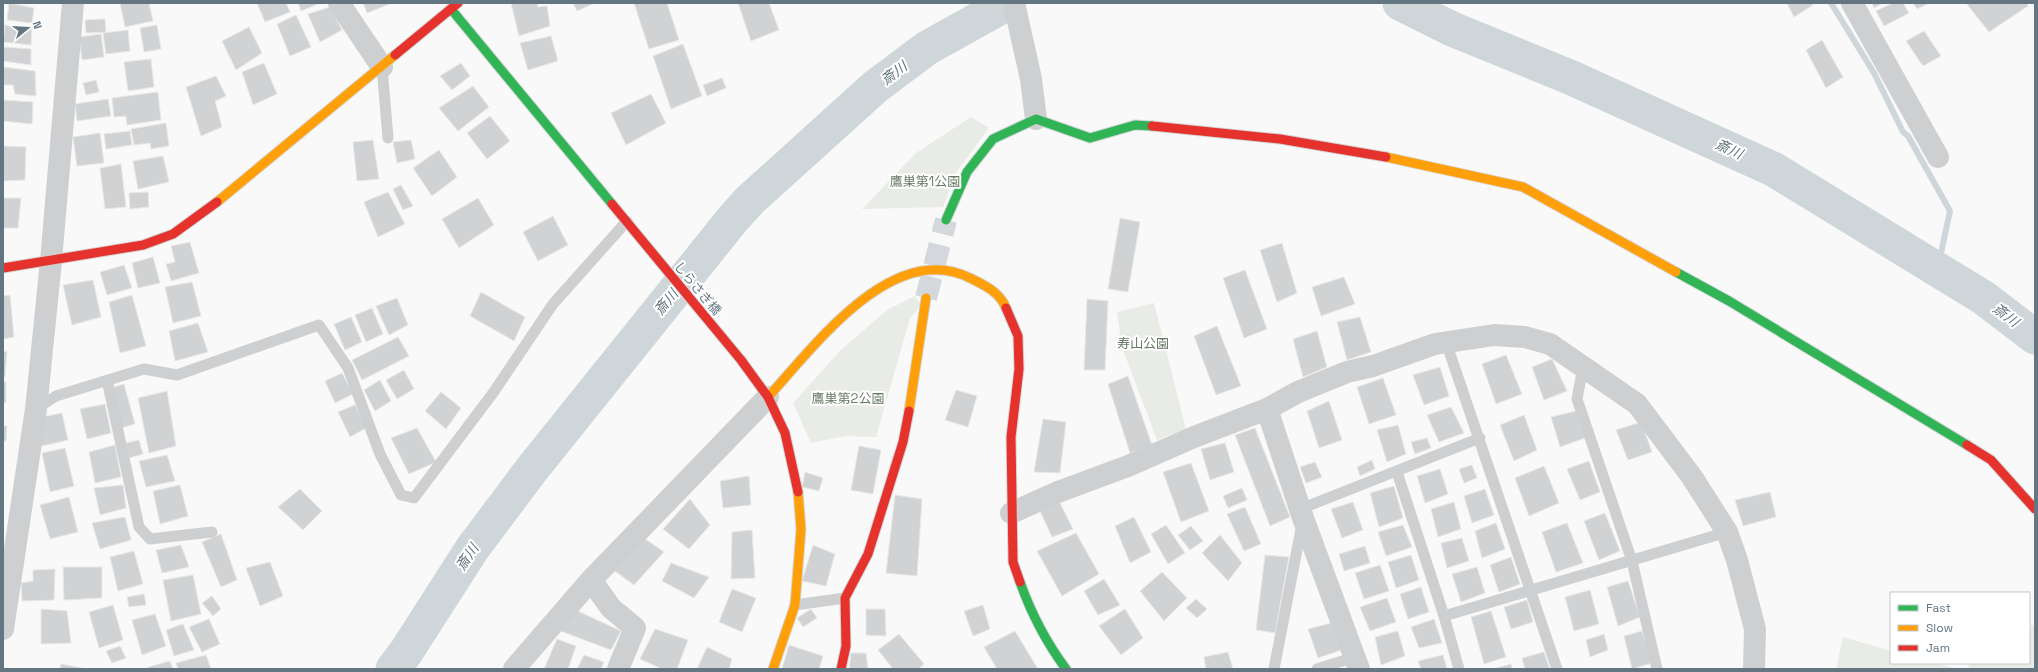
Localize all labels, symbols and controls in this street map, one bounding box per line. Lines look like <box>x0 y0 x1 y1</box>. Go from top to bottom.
north arrow <box>8 8 48 48</box>
text: N <box>30 19 45 31</box>
water label: 斎川 <box>877 56 912 89</box>
water label: 斎川 <box>1713 135 1747 164</box>
park label: 鷹巣第1公園 <box>890 173 960 190</box>
street label: しらさぎ橋 <box>670 258 725 319</box>
water label: 斎川 <box>650 284 683 319</box>
water label: 斎川 <box>1989 299 2024 332</box>
park label: 寿山公園 <box>1117 335 1169 352</box>
park label: 鷹巣第2公園 <box>812 390 884 407</box>
water label: 斎川 <box>452 539 483 574</box>
legend <box>1890 592 2030 664</box>
text: Fast <box>1926 600 1951 616</box>
text: Slow <box>1926 620 1953 636</box>
text: Jam <box>1926 640 1950 656</box>

